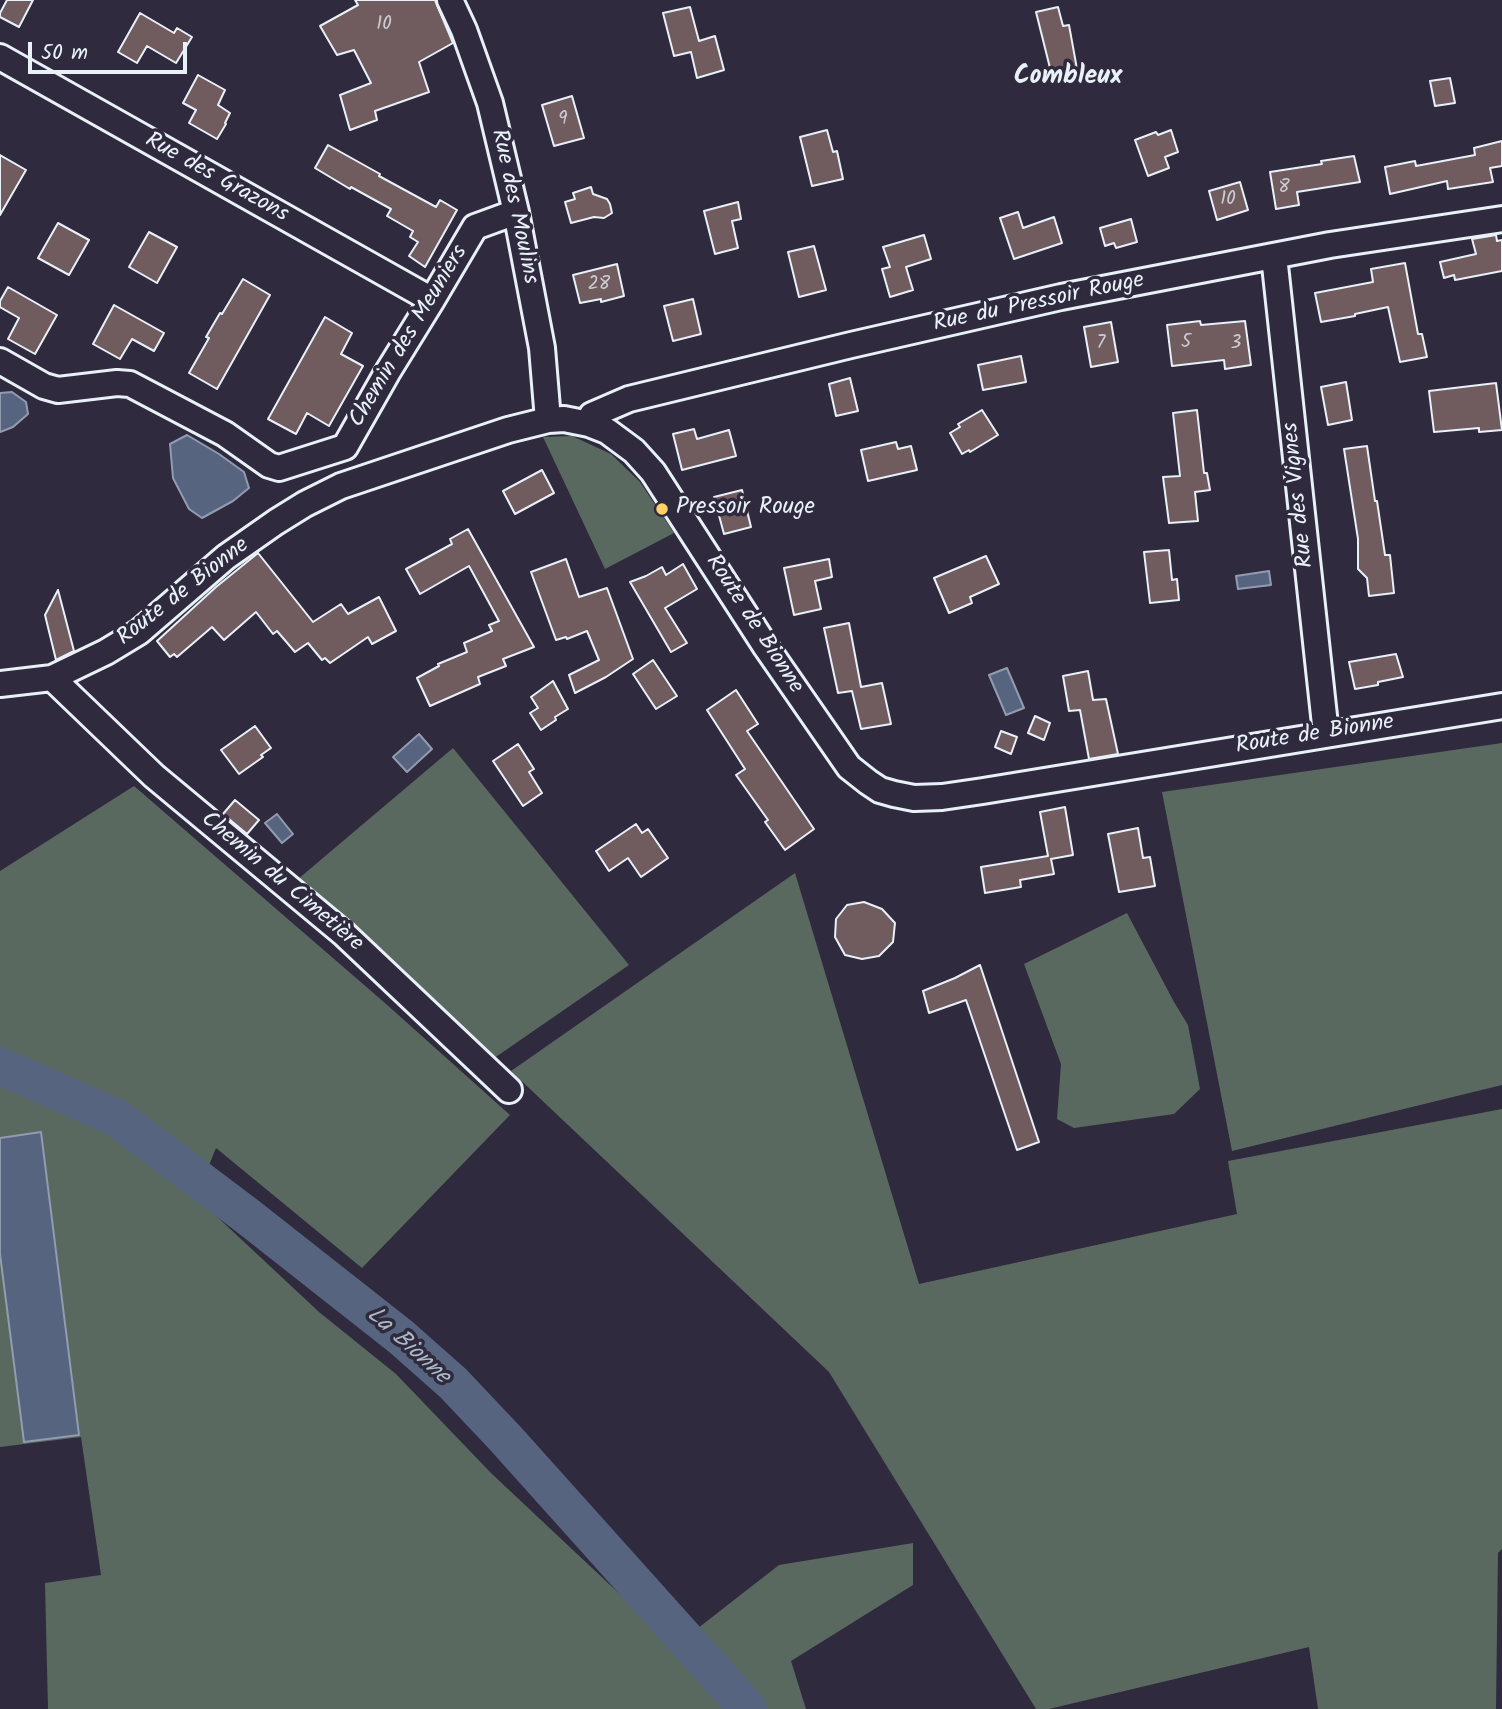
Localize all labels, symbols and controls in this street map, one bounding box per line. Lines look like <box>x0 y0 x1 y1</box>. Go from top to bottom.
house number: 10 <box>376 15 392 37</box>
scale bar <box>32 28 191 72</box>
text: 50 m <box>41 37 88 70</box>
district label: Combleux <box>1014 63 1122 95</box>
house number: 9 <box>558 110 568 132</box>
street label: Rue des Moulins <box>483 127 543 287</box>
street label: Rue des Grazons <box>139 128 293 230</box>
house number: 8 <box>1278 178 1290 200</box>
house number: 10 <box>1220 190 1236 212</box>
street label: Chemin des Meuniers <box>345 241 475 433</box>
street label: Rue du Pressoir Rouge <box>931 268 1147 340</box>
house number: 28 <box>588 275 610 297</box>
house number: 5 <box>1181 333 1191 355</box>
house number: 7 <box>1097 334 1105 356</box>
house number: 3 <box>1231 334 1241 356</box>
street label: Rue des Vignes <box>1279 421 1321 569</box>
place label: Pressoir Rouge <box>676 495 815 523</box>
marker: Pressoir Rouge <box>654 501 670 517</box>
street label: Route de Bionne <box>113 533 255 653</box>
street label: Route de Bionne <box>698 550 808 700</box>
street label: Route de Bionne <box>1234 710 1396 762</box>
street label: Chemin du Cimetière <box>194 807 368 959</box>
water label: La Bionne <box>359 1302 455 1392</box>

